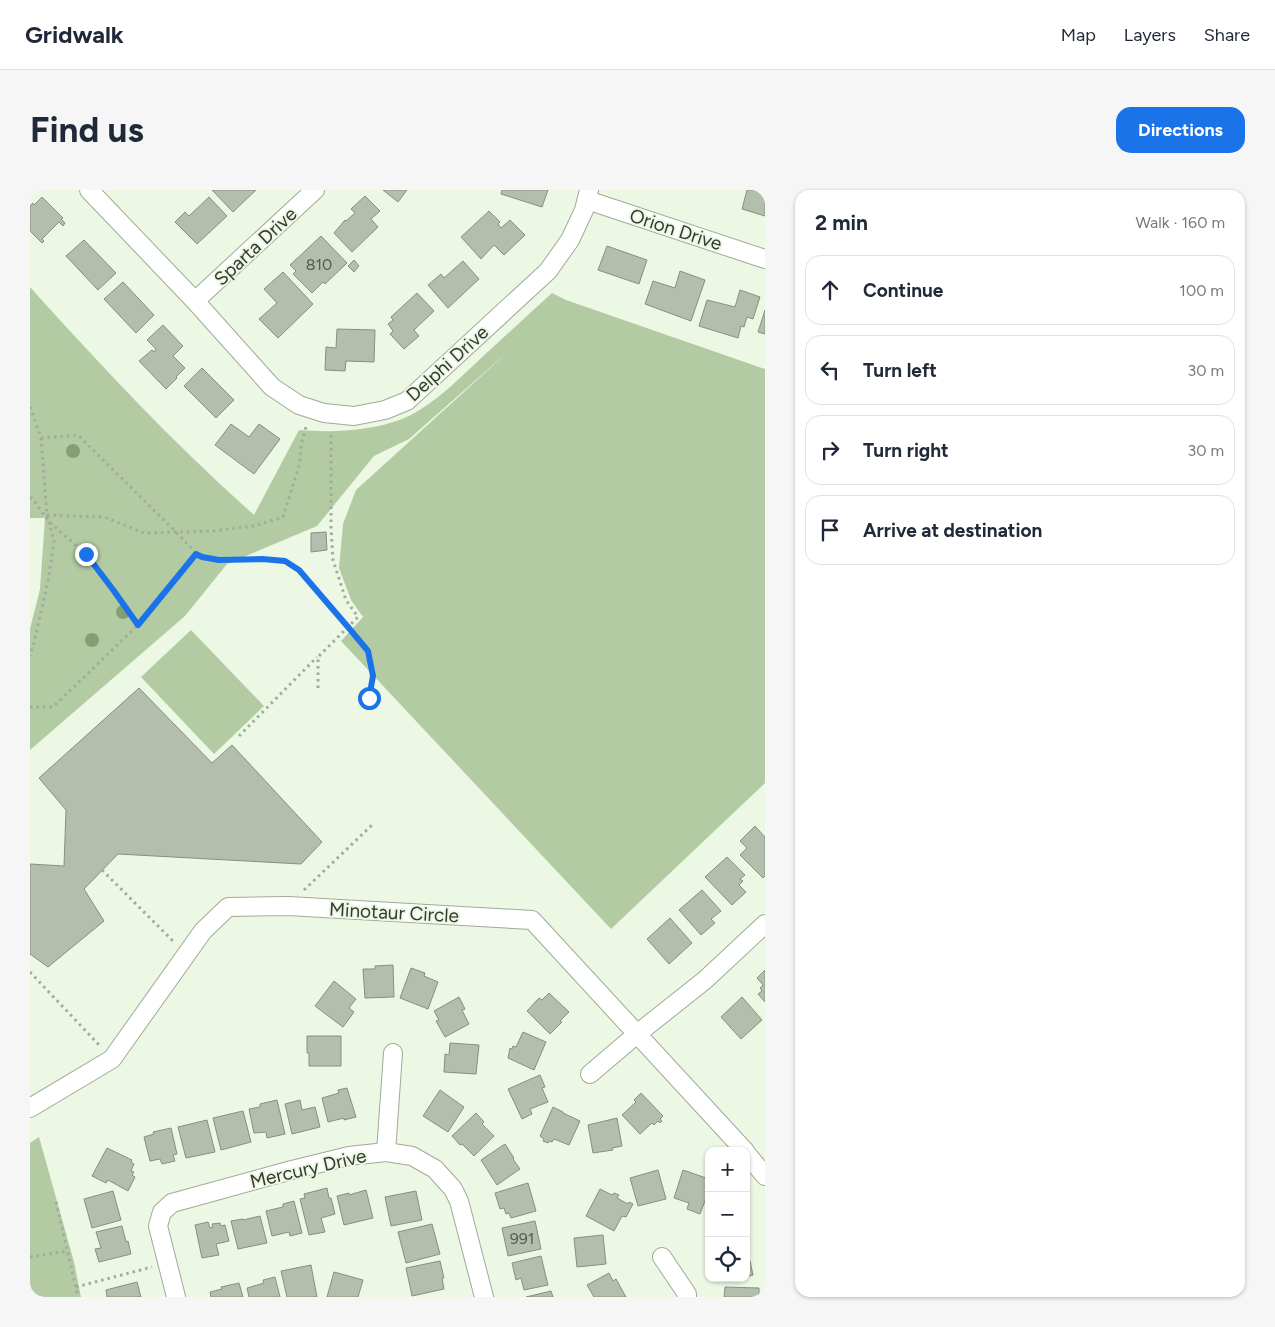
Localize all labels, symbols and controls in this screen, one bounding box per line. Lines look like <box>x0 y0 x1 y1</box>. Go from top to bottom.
text: Gridwalk <box>25 20 124 49</box>
text: Map <box>1061 24 1096 46</box>
text: Layers <box>1124 24 1176 46</box>
text: Share <box>1204 24 1250 46</box>
button: Directions <box>1116 107 1245 153</box>
text: Find us <box>30 109 144 151</box>
street label: Sparta Drive <box>209 202 301 290</box>
street label: Orion Drive <box>627 204 725 255</box>
text: 2 min <box>815 210 868 235</box>
text: Walk · 160 m <box>1135 213 1225 232</box>
house number: 810 <box>306 255 332 274</box>
icon: ahead <box>816 276 844 304</box>
text: Continue <box>863 279 943 302</box>
text: 100 m <box>1179 281 1224 300</box>
street label: Delphi Drive <box>402 321 493 406</box>
icon: left <box>816 356 844 384</box>
text: Turn left <box>863 359 937 382</box>
text: 30 m <box>1187 361 1224 380</box>
icon: right <box>816 436 844 464</box>
text: Turn right <box>863 439 949 462</box>
text: 30 m <box>1187 441 1224 460</box>
icon: arrive <box>816 516 844 544</box>
text: Arrive at destination <box>863 519 1042 542</box>
route end <box>75 543 98 566</box>
route start <box>358 687 381 710</box>
street label: Minotaur Circle <box>328 898 459 927</box>
street label: Mercury Drive <box>248 1144 369 1193</box>
map controls <box>705 1147 750 1282</box>
button: + <box>705 1147 750 1192</box>
button: − <box>705 1192 750 1237</box>
house number: 991 <box>510 1229 534 1248</box>
button: locate <box>705 1237 750 1282</box>

